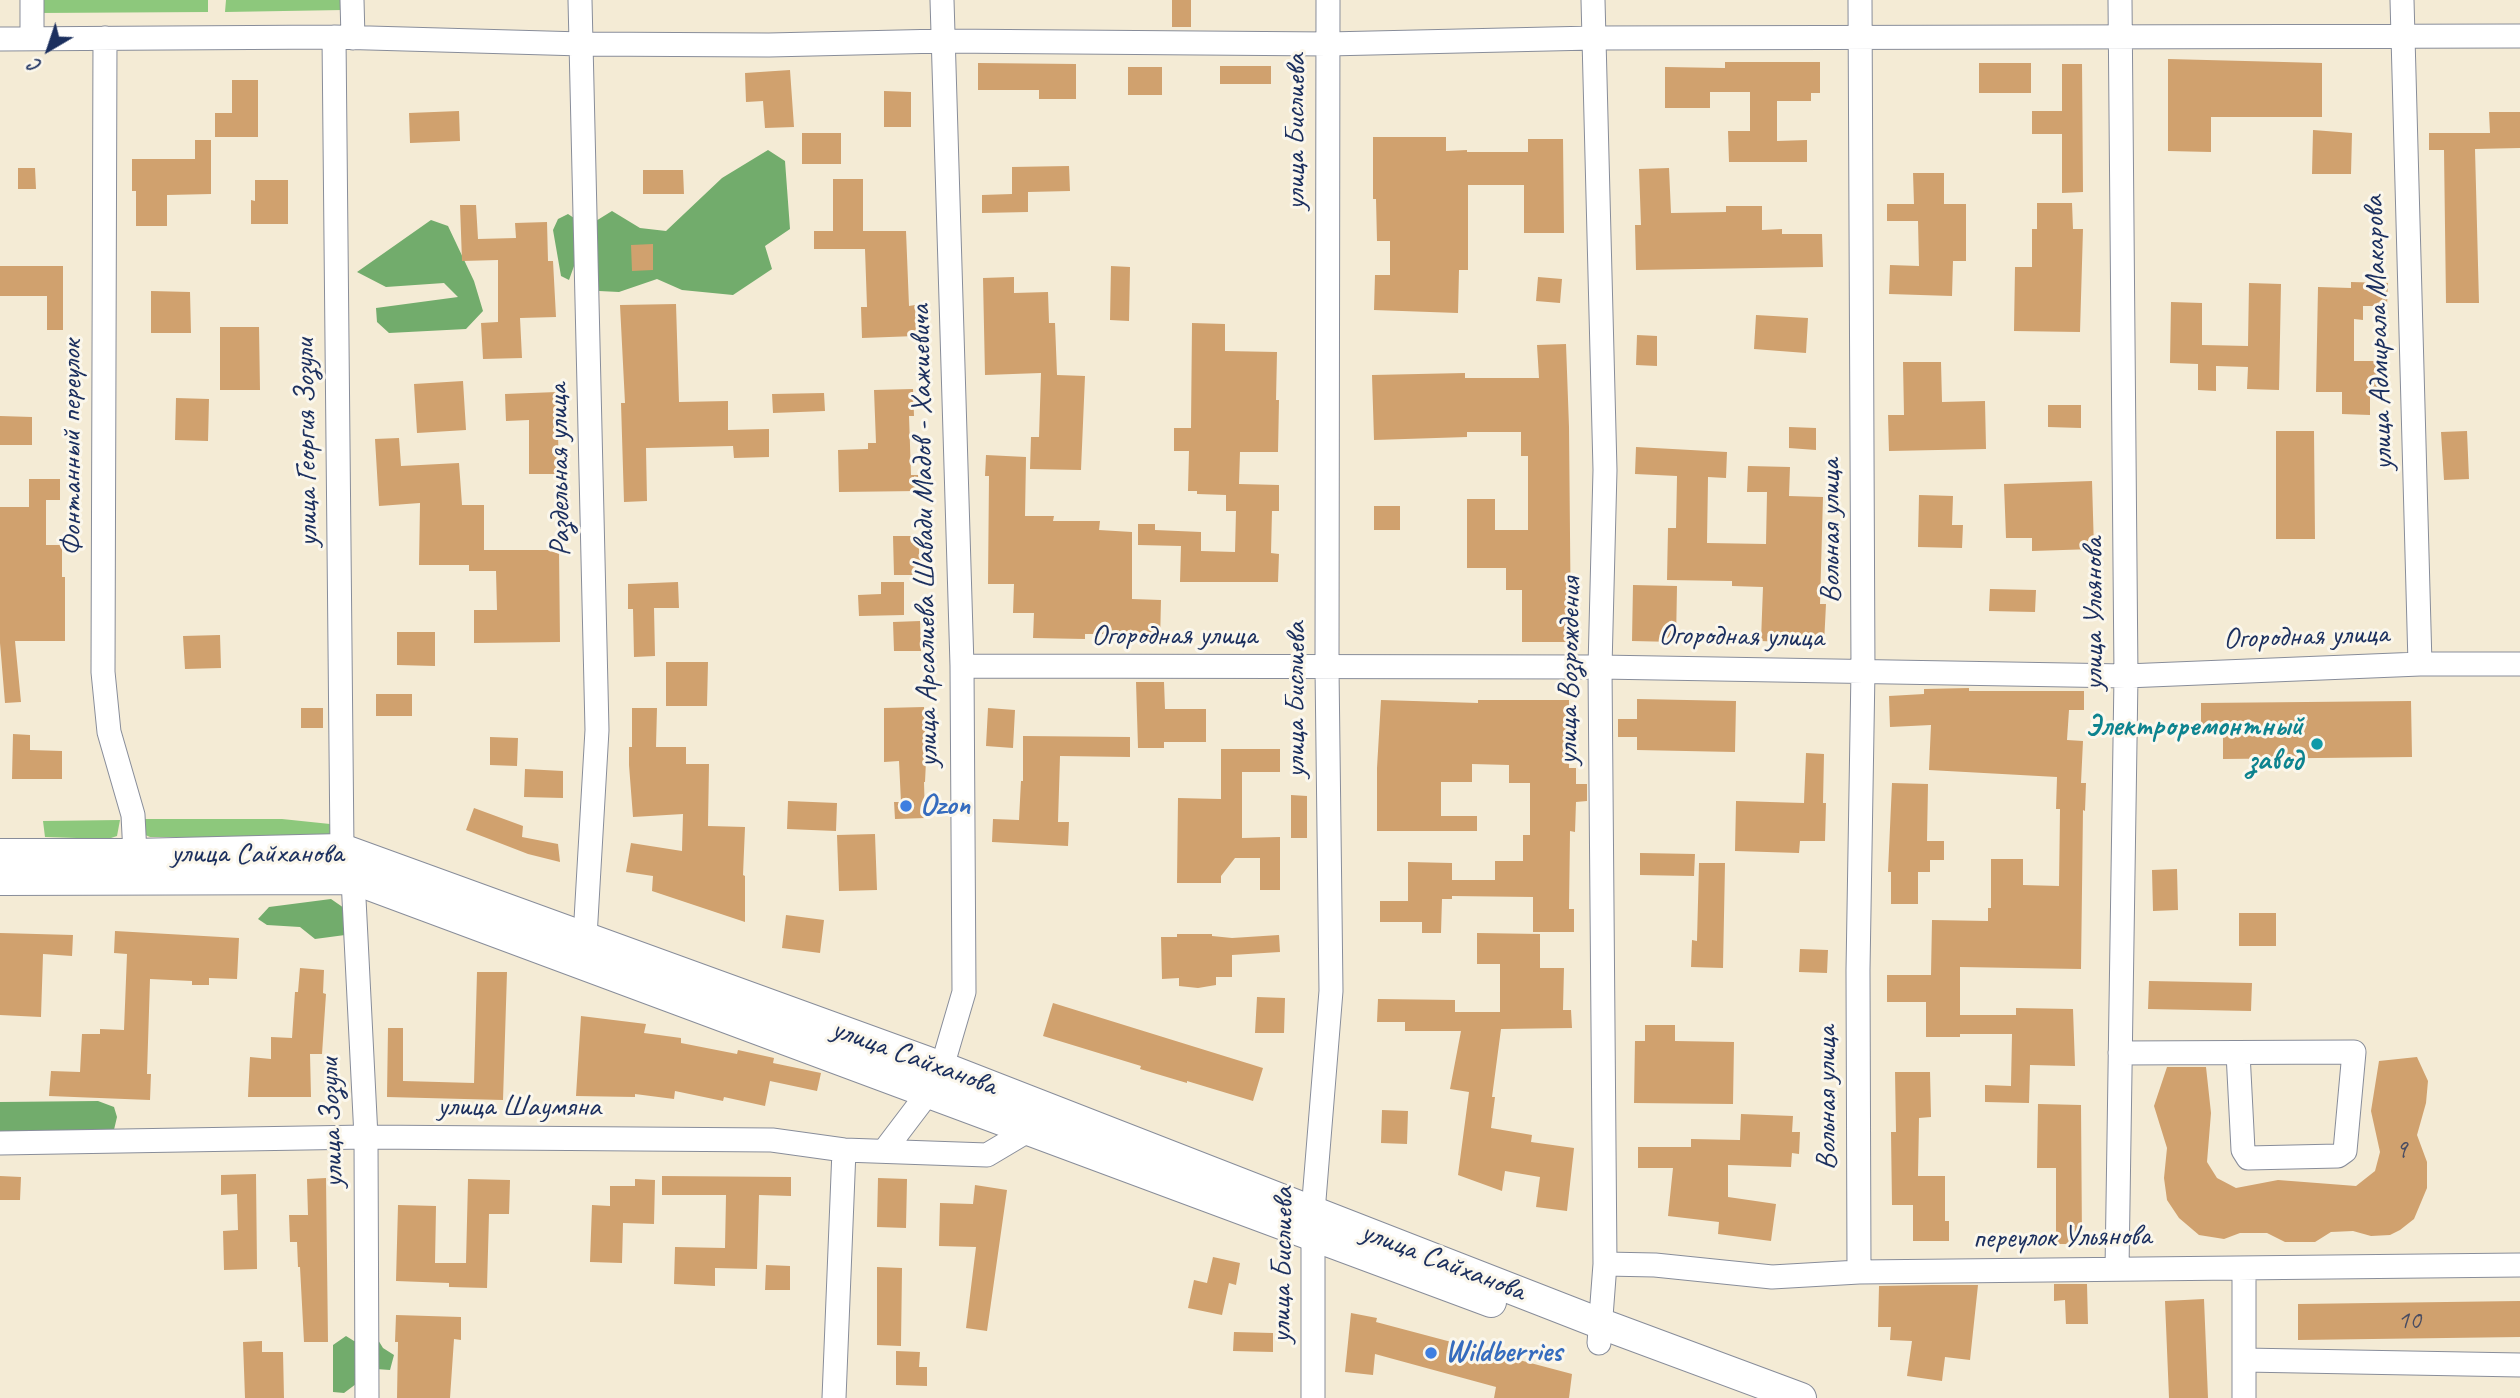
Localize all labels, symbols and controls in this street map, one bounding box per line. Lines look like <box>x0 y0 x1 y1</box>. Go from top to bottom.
north arrow <box>14 14 84 84</box>
text: С <box>25 53 47 78</box>
street label: улица Бислиева <box>1278 54 1314 210</box>
street label: улица Адмирала Макарова <box>2356 195 2402 471</box>
street label: улица Арсалиева Шавади Мадов - Хажиевича <box>903 304 947 768</box>
street label: улица Георгия Зозули <box>287 339 327 547</box>
street label: Фонтанный переулок <box>54 340 90 556</box>
street label: Раздельная улица <box>540 383 580 557</box>
street label: Вольная улица <box>1813 459 1849 603</box>
street label: улица Ульянова <box>2076 538 2112 690</box>
street label: улица Возрождения <box>1550 577 1590 765</box>
street label: Огородная улица <box>2223 616 2389 658</box>
street label: Огородная улица <box>1091 618 1257 654</box>
street label: Огородная улица <box>1658 618 1824 656</box>
street label: улица Бислиева <box>1278 622 1314 778</box>
place label: Электроремонтный завод <box>2085 709 2303 780</box>
marker: Электроремонтный завод <box>2309 736 2325 752</box>
place label: Ozon <box>920 788 970 824</box>
marker: Ozon <box>898 798 914 814</box>
street label: улица Сайханова <box>171 836 343 872</box>
street label: улица Сайханова <box>827 1012 1001 1104</box>
street label: Вольная улица <box>1809 1026 1845 1170</box>
street label: улица Зозули <box>312 1058 352 1188</box>
street label: улица Шаумяна <box>437 1089 601 1125</box>
house number: 9 <box>2395 1134 2407 1166</box>
street label: улица Бислиева <box>1264 1187 1302 1343</box>
street label: улица Сайханова <box>1356 1214 1530 1310</box>
street label: переулок Ульянова <box>1972 1218 2152 1258</box>
house number: 10 <box>2397 1305 2421 1337</box>
place label: Wildberries <box>1445 1335 1562 1371</box>
marker: Wildberries <box>1423 1345 1439 1361</box>

